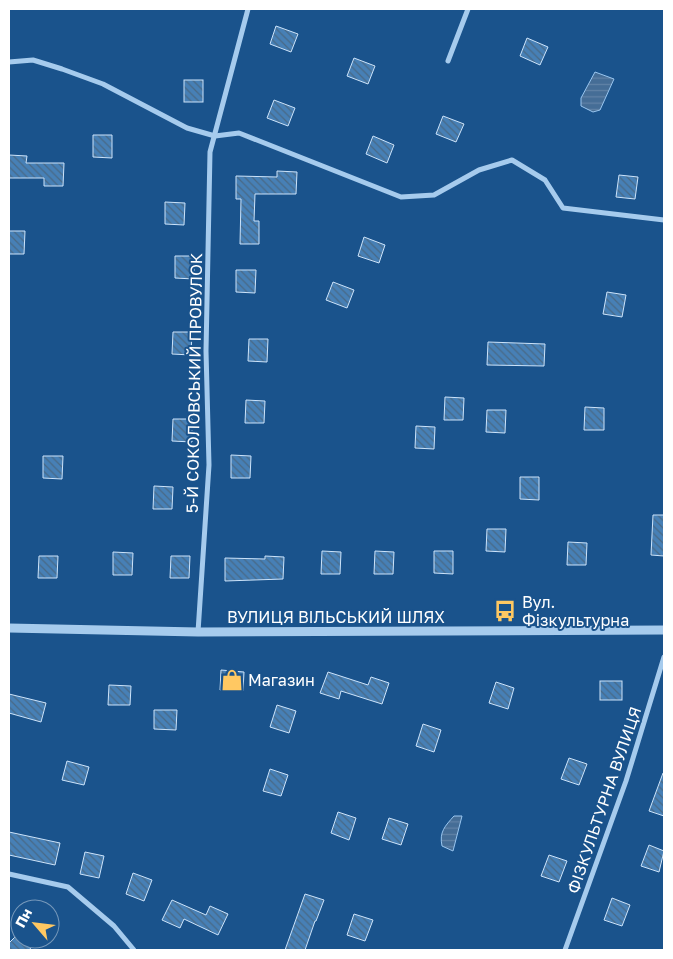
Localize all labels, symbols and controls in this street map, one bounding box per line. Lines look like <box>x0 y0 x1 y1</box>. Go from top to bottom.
street label: 5-Й СОКОЛОВСЬКИЙ ПРОВУЛОК <box>182 253 206 513</box>
place label: Вул. Фізкультурна <box>522 592 629 630</box>
bus stop icon: Вул. Фізкультурна <box>492 598 518 624</box>
street label: ВУЛИЦЯ ВІЛЬСЬКИЙ ШЛЯХ <box>227 607 445 627</box>
shop icon: Магазин <box>219 667 245 693</box>
place label: Магазин <box>248 670 315 690</box>
street label: ФІЗКУЛЬТУРНА ВУЛИЦЯ <box>563 704 645 896</box>
north arrow <box>10 899 60 949</box>
text: Пн <box>11 905 35 930</box>

